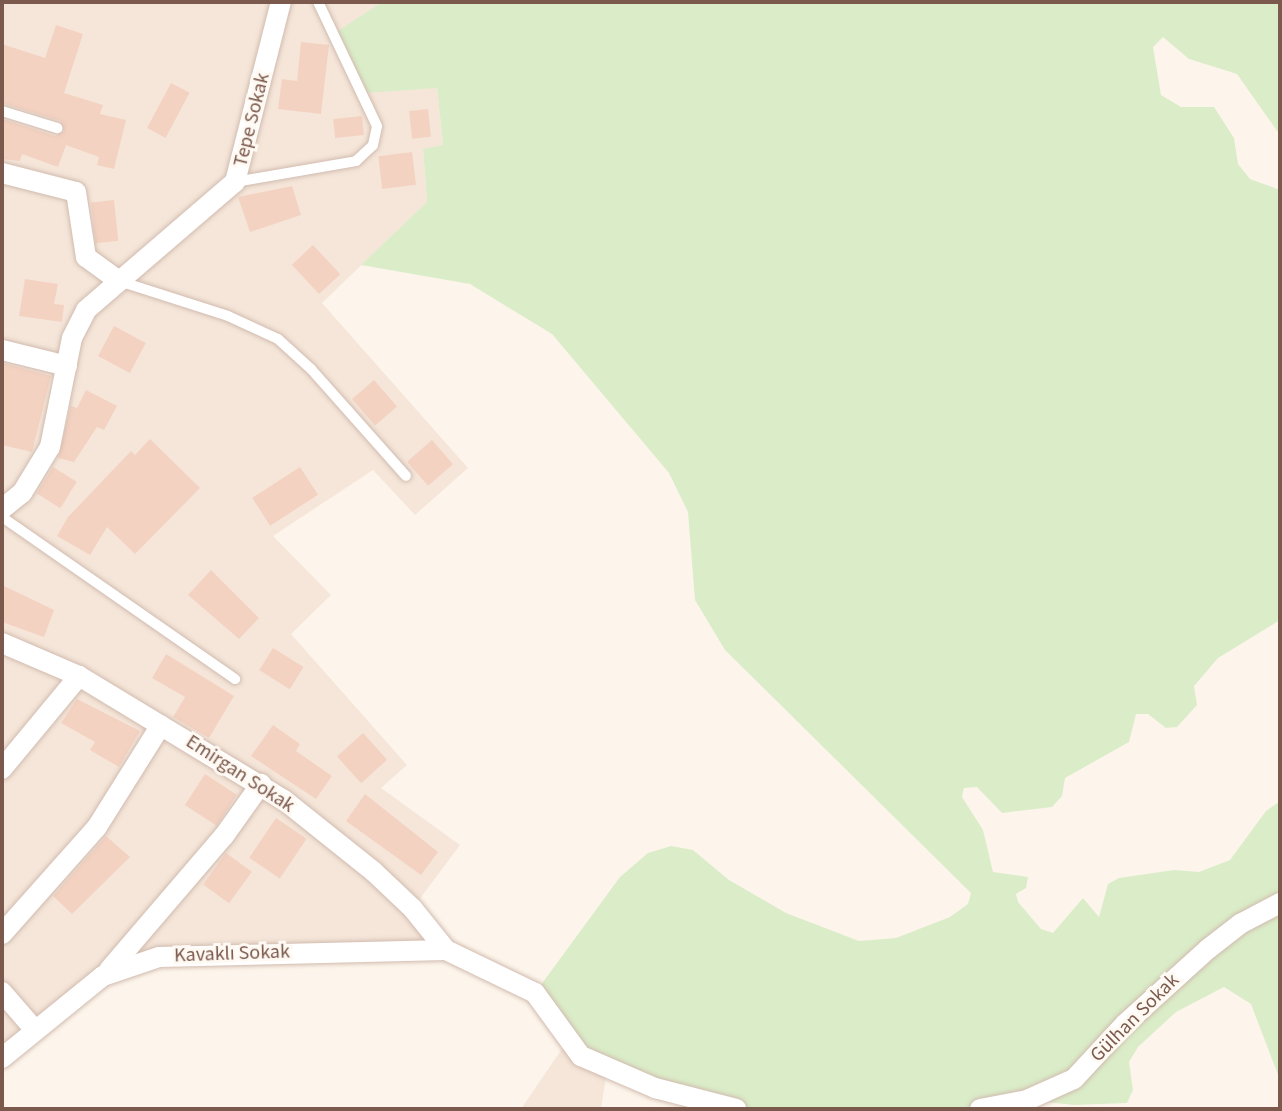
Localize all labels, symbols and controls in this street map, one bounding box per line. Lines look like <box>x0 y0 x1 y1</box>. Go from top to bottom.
street label: Tepe Sokak <box>229 71 275 169</box>
street label: Emirgan Sokak <box>181 730 299 818</box>
street label: Kavaklı Sokak <box>174 940 290 968</box>
street label: Gülhan Sokak <box>1086 969 1184 1067</box>

